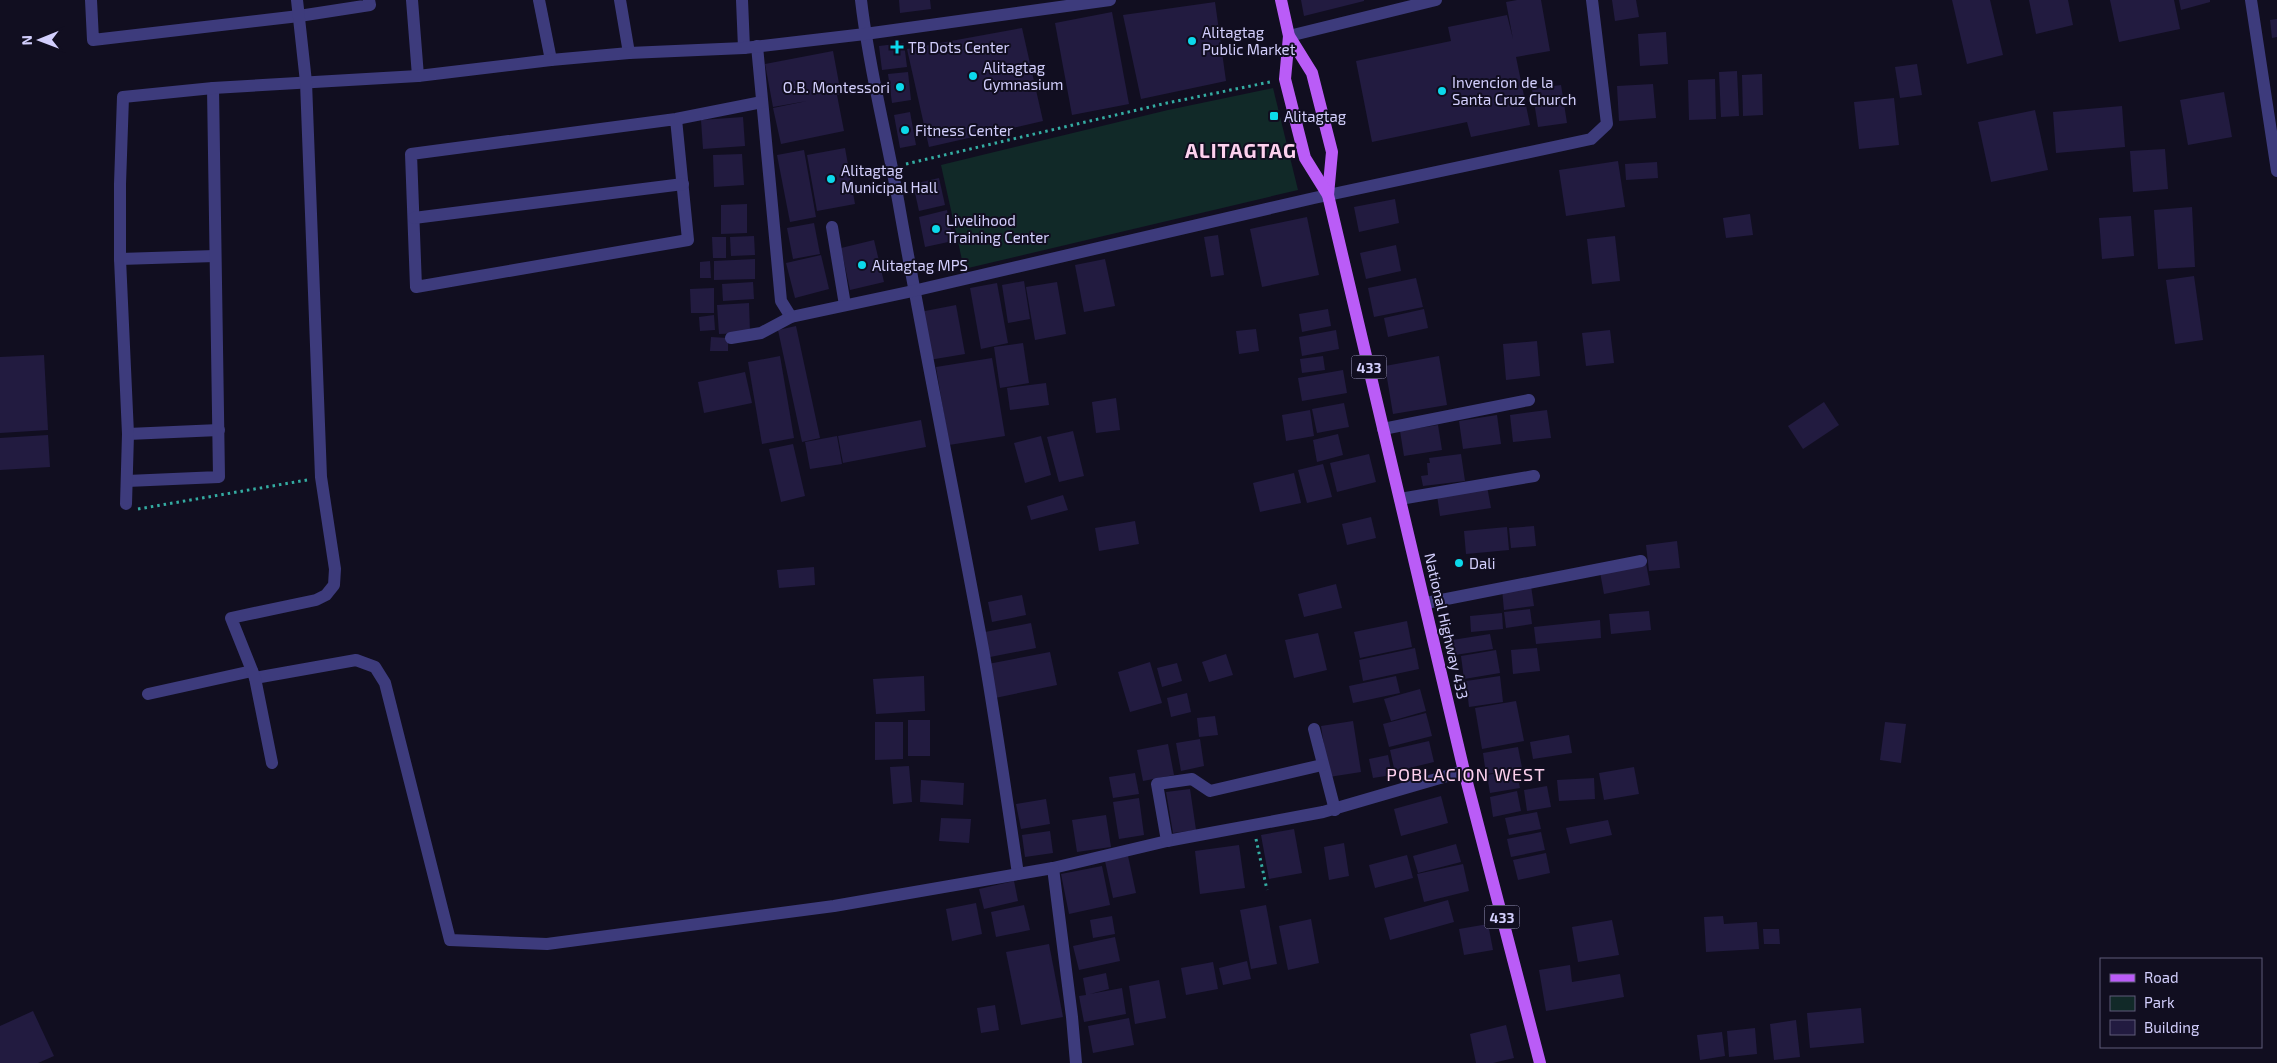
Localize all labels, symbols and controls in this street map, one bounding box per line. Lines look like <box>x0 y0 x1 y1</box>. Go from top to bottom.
north arrow <box>15 15 65 65</box>
place label: Alitagtag Public Market <box>1202 23 1296 58</box>
text: N <box>18 35 35 45</box>
marker: Alitagtag Public Market <box>1186 35 1198 47</box>
place label: TB Dots Center <box>908 38 1010 56</box>
marker: TB Dots Center <box>890 40 904 54</box>
place label: Alitagtag Gymnasium <box>983 58 1063 93</box>
marker: Alitagtag Gymnasium <box>967 70 979 82</box>
place label: Invencion de la Santa Cruz Church <box>1452 73 1576 108</box>
place label: O.B. Montessori <box>783 78 890 96</box>
marker: O.B. Montessori <box>894 81 906 93</box>
marker: Invencion de la Santa Cruz Church <box>1436 85 1448 97</box>
place label: Alitagtag <box>1284 107 1347 125</box>
marker: Alitagtag <box>1268 110 1280 122</box>
place label: Fitness Center <box>915 121 1013 139</box>
marker: Fitness Center <box>899 124 911 136</box>
district label: ALITAGTAG <box>1185 138 1297 162</box>
place label: Alitagtag Municipal Hall <box>841 161 938 196</box>
marker: Alitagtag Municipal Hall <box>825 173 837 185</box>
place label: Livelihood Training Center <box>946 211 1049 246</box>
marker: Livelihood Training Center <box>930 223 942 235</box>
place label: Alitagtag MPS <box>872 256 968 274</box>
marker: Alitagtag MPS <box>856 259 868 271</box>
road number: 433 <box>1352 356 1386 378</box>
street label: National Highway 433 <box>1421 551 1473 701</box>
place label: Dali <box>1469 554 1495 572</box>
marker: Dali <box>1453 557 1465 569</box>
district label: POBLACION WEST <box>1386 763 1546 785</box>
road number: 433 <box>1484 906 1520 929</box>
legend <box>2100 958 2262 1048</box>
text: Road <box>2144 968 2179 986</box>
text: Park <box>2144 993 2175 1011</box>
text: Building <box>2144 1018 2200 1036</box>

